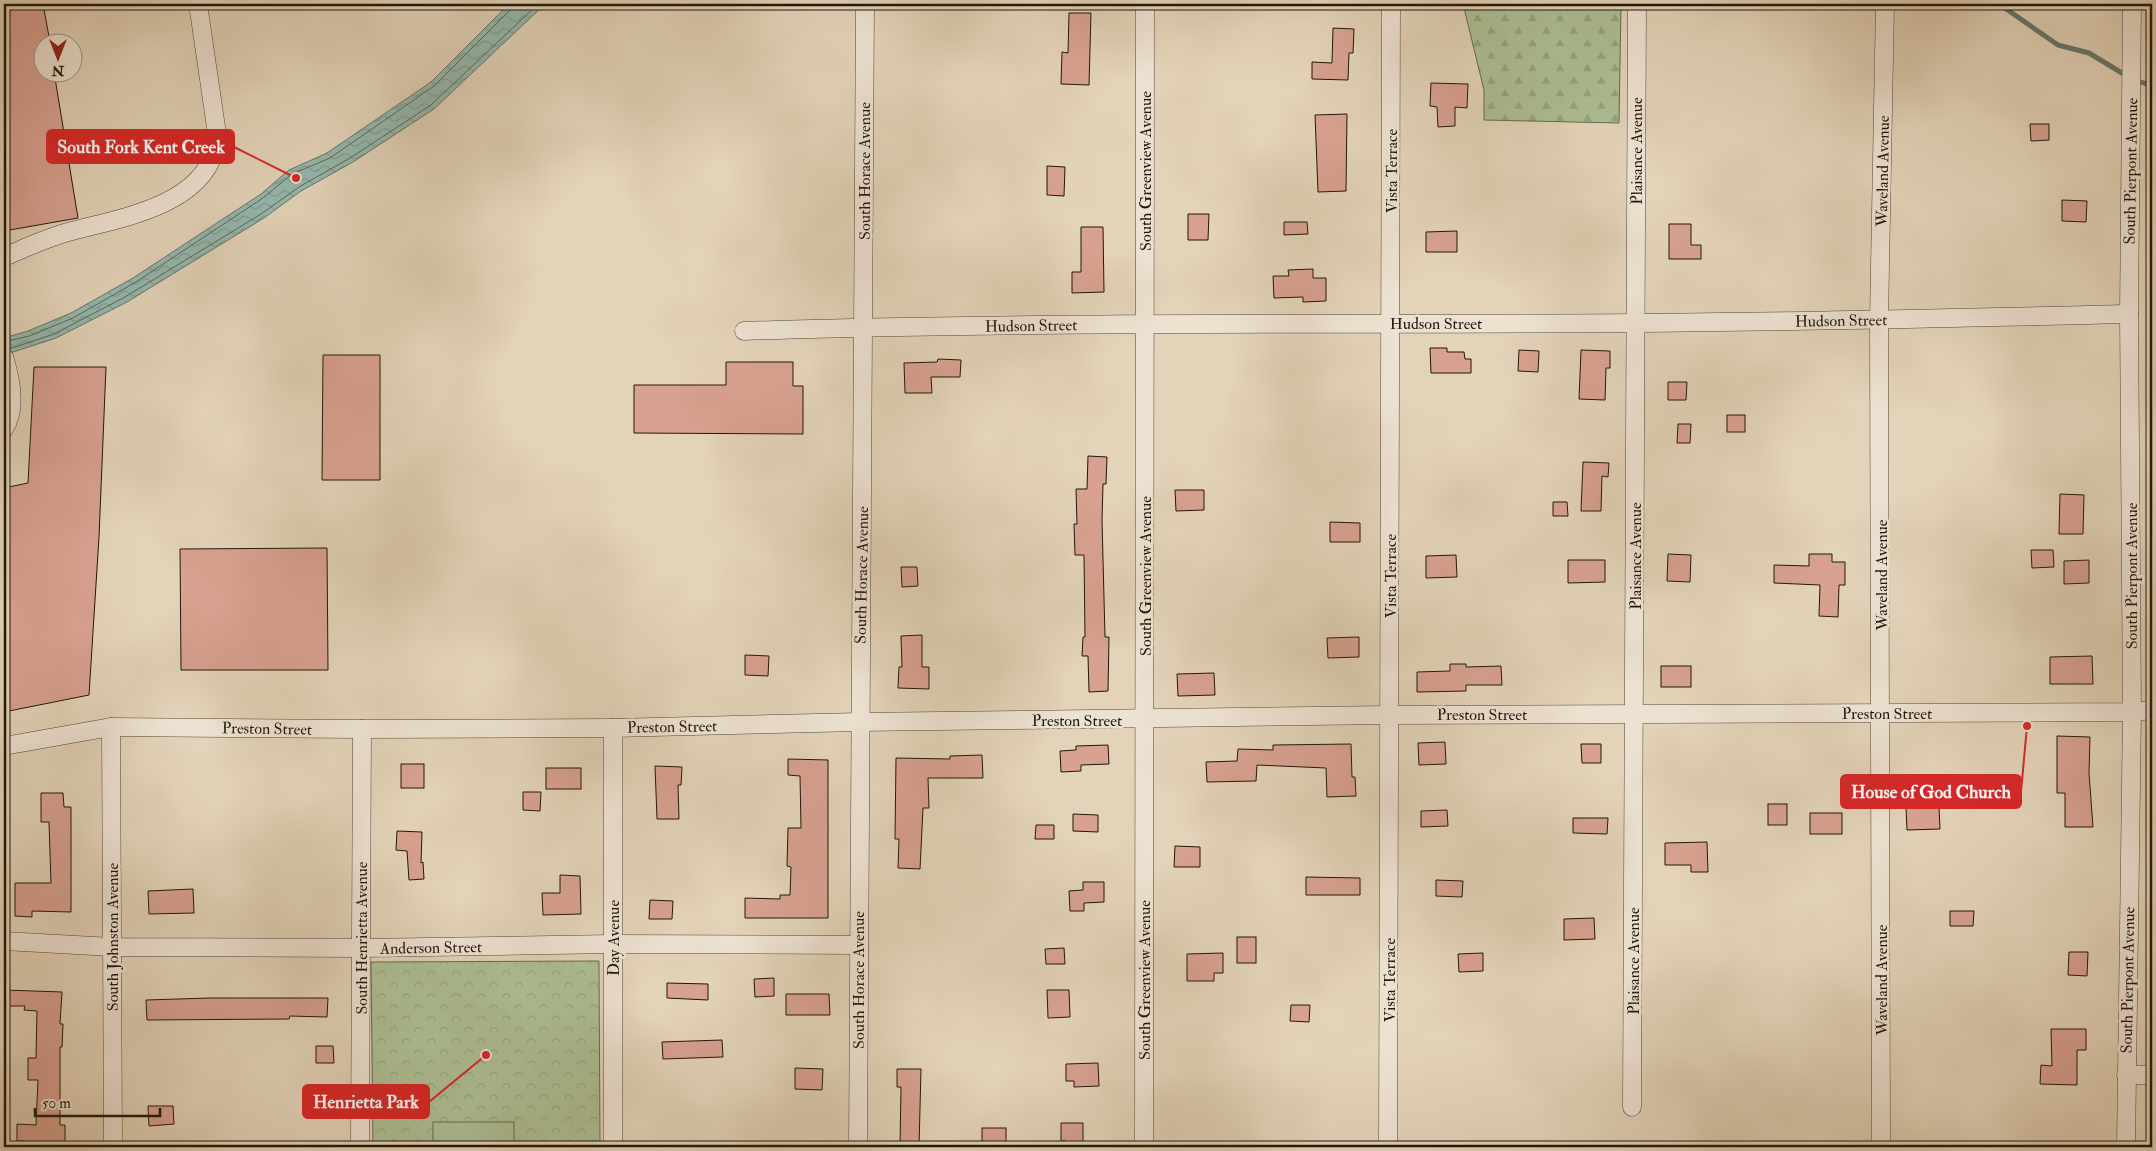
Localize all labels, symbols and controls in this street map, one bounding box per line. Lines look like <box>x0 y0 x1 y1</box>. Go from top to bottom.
north arrow <box>32 32 82 82</box>
text: N <box>51 62 65 79</box>
street label: South Greenview Avenue <box>1136 91 1156 251</box>
street label: Plaisance Avenue <box>1627 97 1647 205</box>
street label: South Pierpont Avenue <box>2120 97 2143 245</box>
street label: South Horace Avenue <box>855 102 875 240</box>
street label: Waveland Avenue <box>1872 115 1894 228</box>
street label: Vista Terrace <box>1382 129 1402 213</box>
callout: South Fork Kent Creek <box>47 130 234 163</box>
text: South Fork Kent Creek <box>57 136 225 159</box>
street label: Hudson Street <box>1795 310 1887 332</box>
street label: Hudson Street <box>1390 314 1482 334</box>
street label: Hudson Street <box>985 315 1077 337</box>
street label: South Greenview Avenue <box>1136 496 1156 656</box>
street label: Plaisance Avenue <box>1626 502 1646 610</box>
street label: South Pierpont Avenue <box>2122 502 2143 649</box>
street label: South Horace Avenue <box>851 506 873 644</box>
street label: Waveland Avenue <box>1872 519 1892 632</box>
street label: Vista Terrace <box>1381 534 1401 618</box>
street label: Preston Street <box>1842 704 1932 724</box>
street label: Preston Street <box>1437 705 1527 725</box>
street label: Preston Street <box>1032 711 1122 731</box>
street label: Preston Street <box>627 716 717 738</box>
street label: Preston Street <box>222 718 312 740</box>
callout: House of God Church <box>1841 775 2021 808</box>
text: House of God Church <box>1851 781 2011 804</box>
street label: South Henrietta Avenue <box>352 861 372 1015</box>
street label: South Johnston Avenue <box>103 862 124 1011</box>
street label: Day Avenue <box>604 900 624 976</box>
street label: South Greenview Avenue <box>1135 900 1155 1060</box>
street label: South Pierpont Avenue <box>2117 906 2140 1054</box>
street label: Plaisance Avenue <box>1624 907 1644 1015</box>
street label: South Horace Avenue <box>849 911 869 1049</box>
street label: Waveland Avenue <box>1872 924 1892 1037</box>
street label: Anderson Street <box>379 937 482 959</box>
street label: Vista Terrace <box>1380 938 1400 1022</box>
callout: Henrietta Park <box>303 1085 429 1118</box>
scale bar <box>35 1086 160 1118</box>
text: Henrietta Park <box>313 1091 419 1114</box>
text: 50 m <box>42 1094 71 1113</box>

